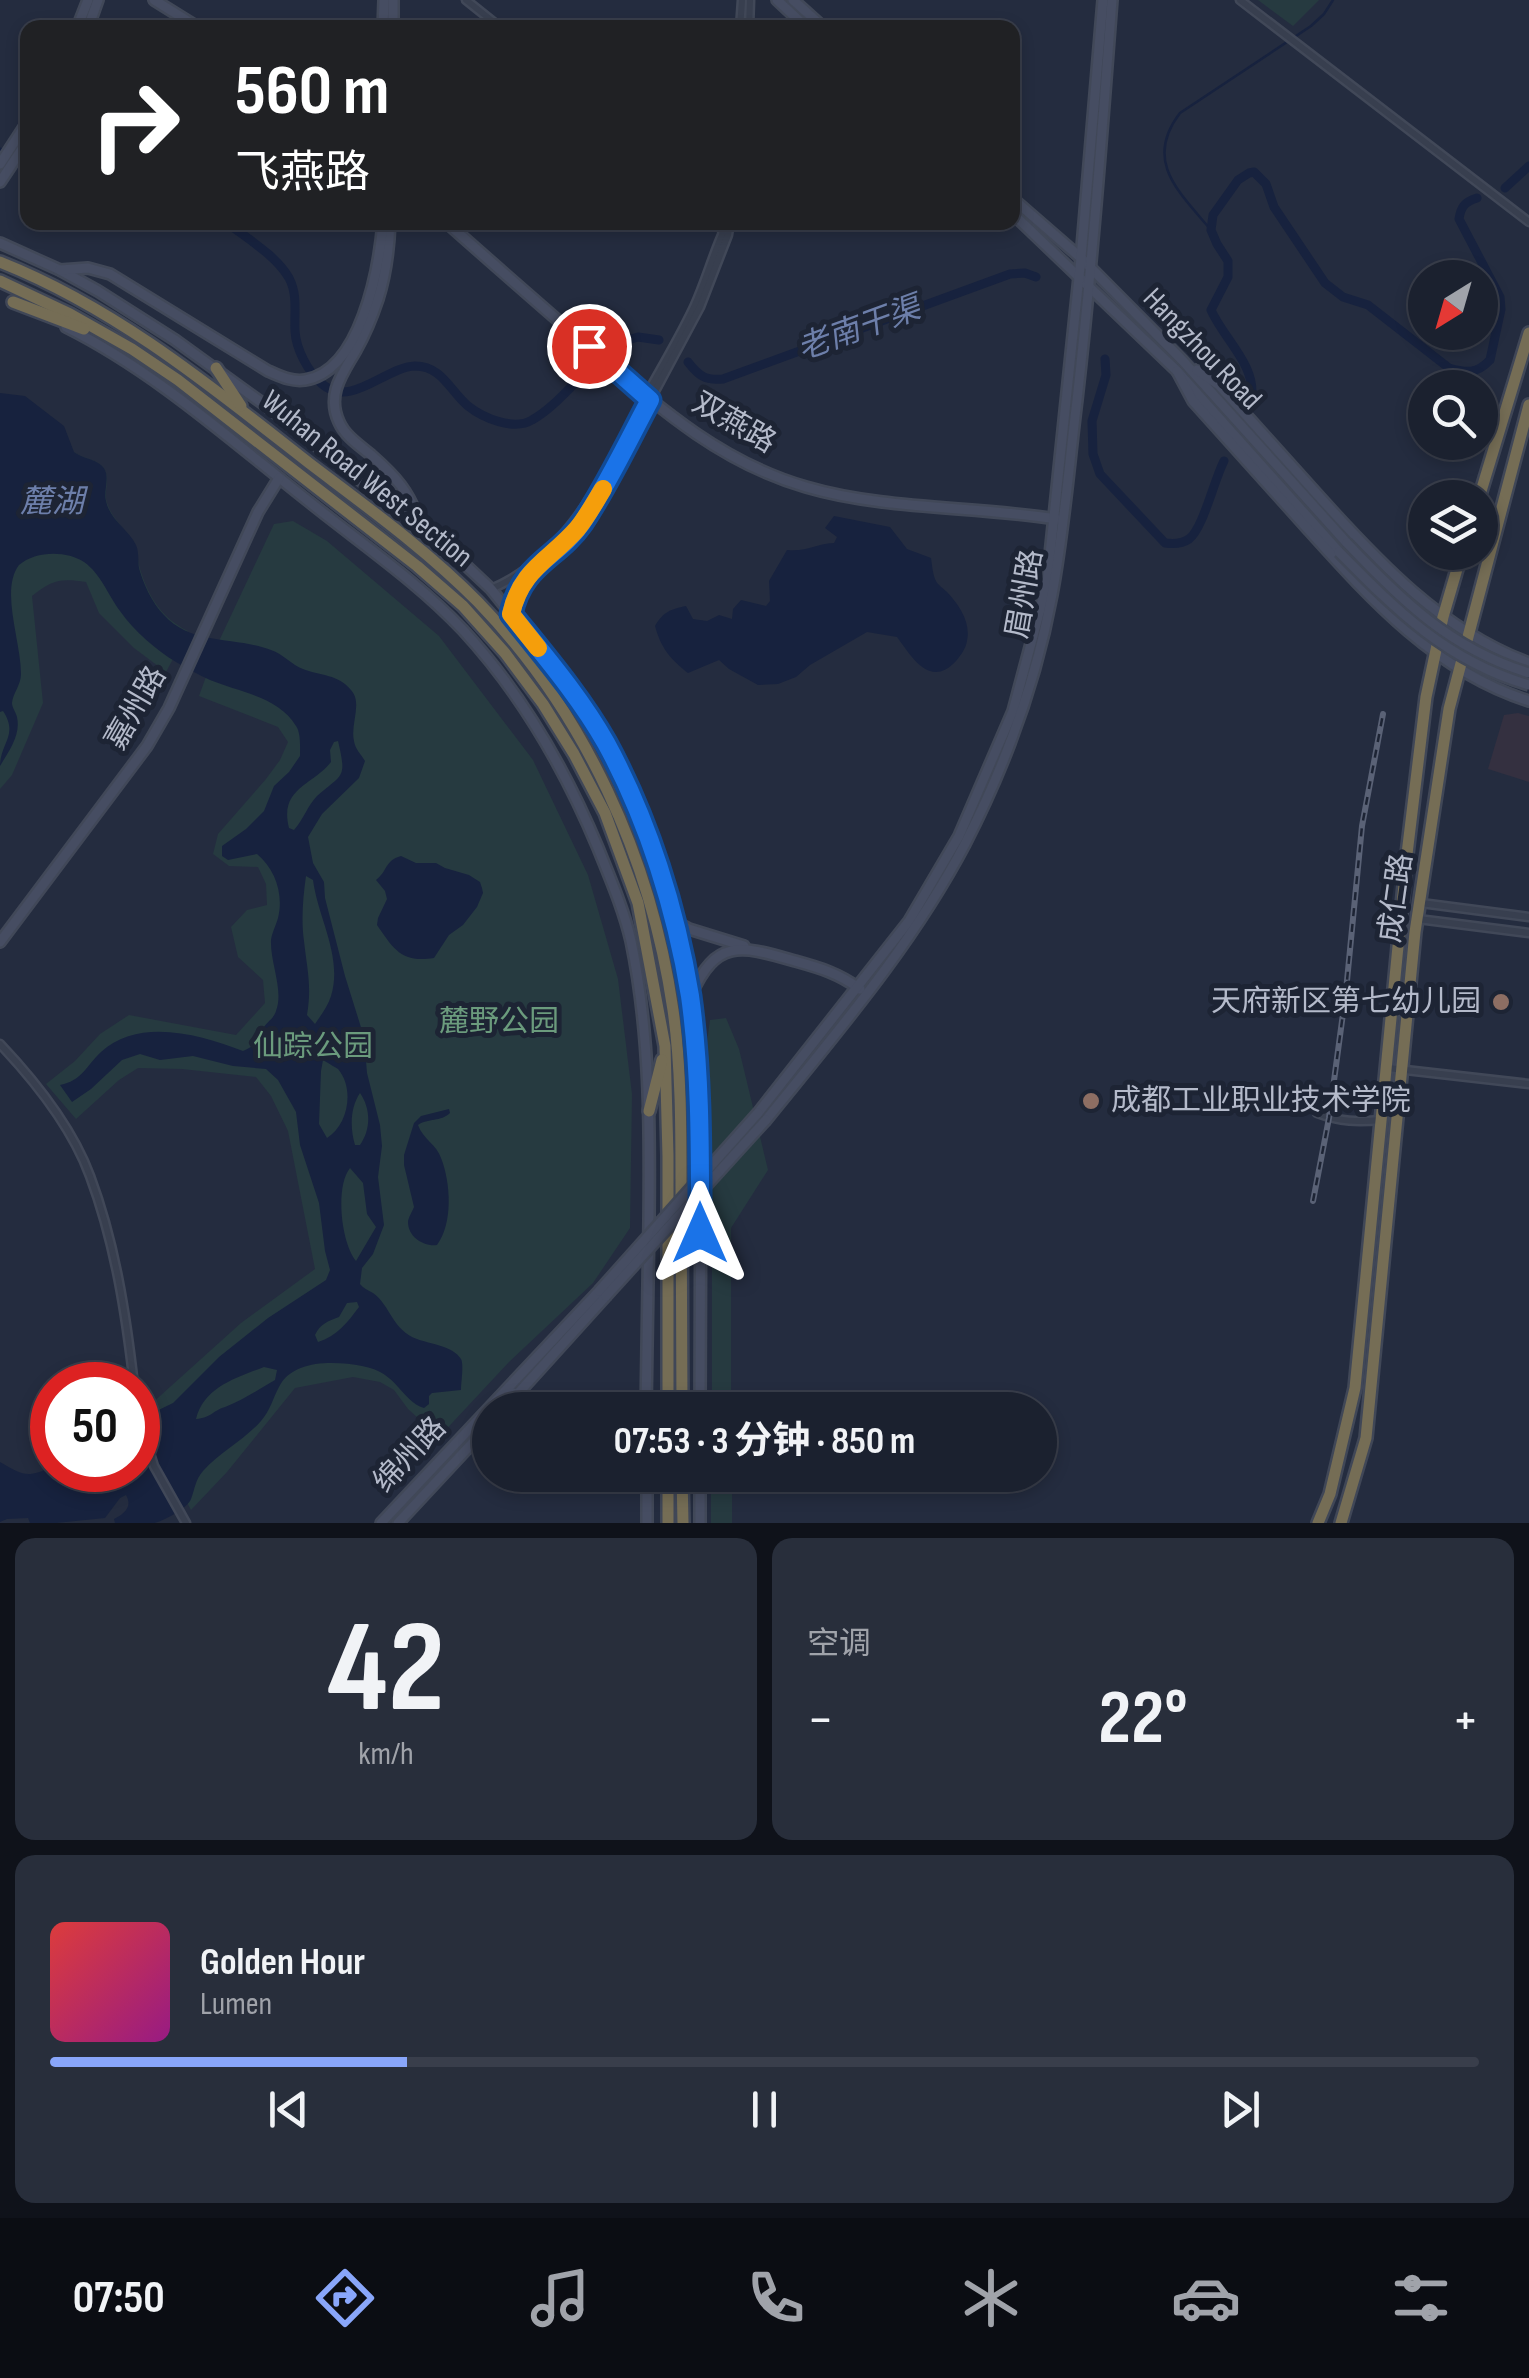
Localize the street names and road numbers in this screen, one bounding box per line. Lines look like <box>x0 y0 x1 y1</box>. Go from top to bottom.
street label: Hangzhou Road <box>1135 281 1269 417</box>
street label: Wuhan Road West Section <box>254 383 480 575</box>
street label: 双燕路 <box>686 385 782 461</box>
street label: 眉州路 <box>999 547 1051 641</box>
street label: 嘉州路 <box>98 660 174 756</box>
street label: 成仁路 <box>1372 851 1420 945</box>
street label: 绵州路 <box>366 1410 454 1500</box>

